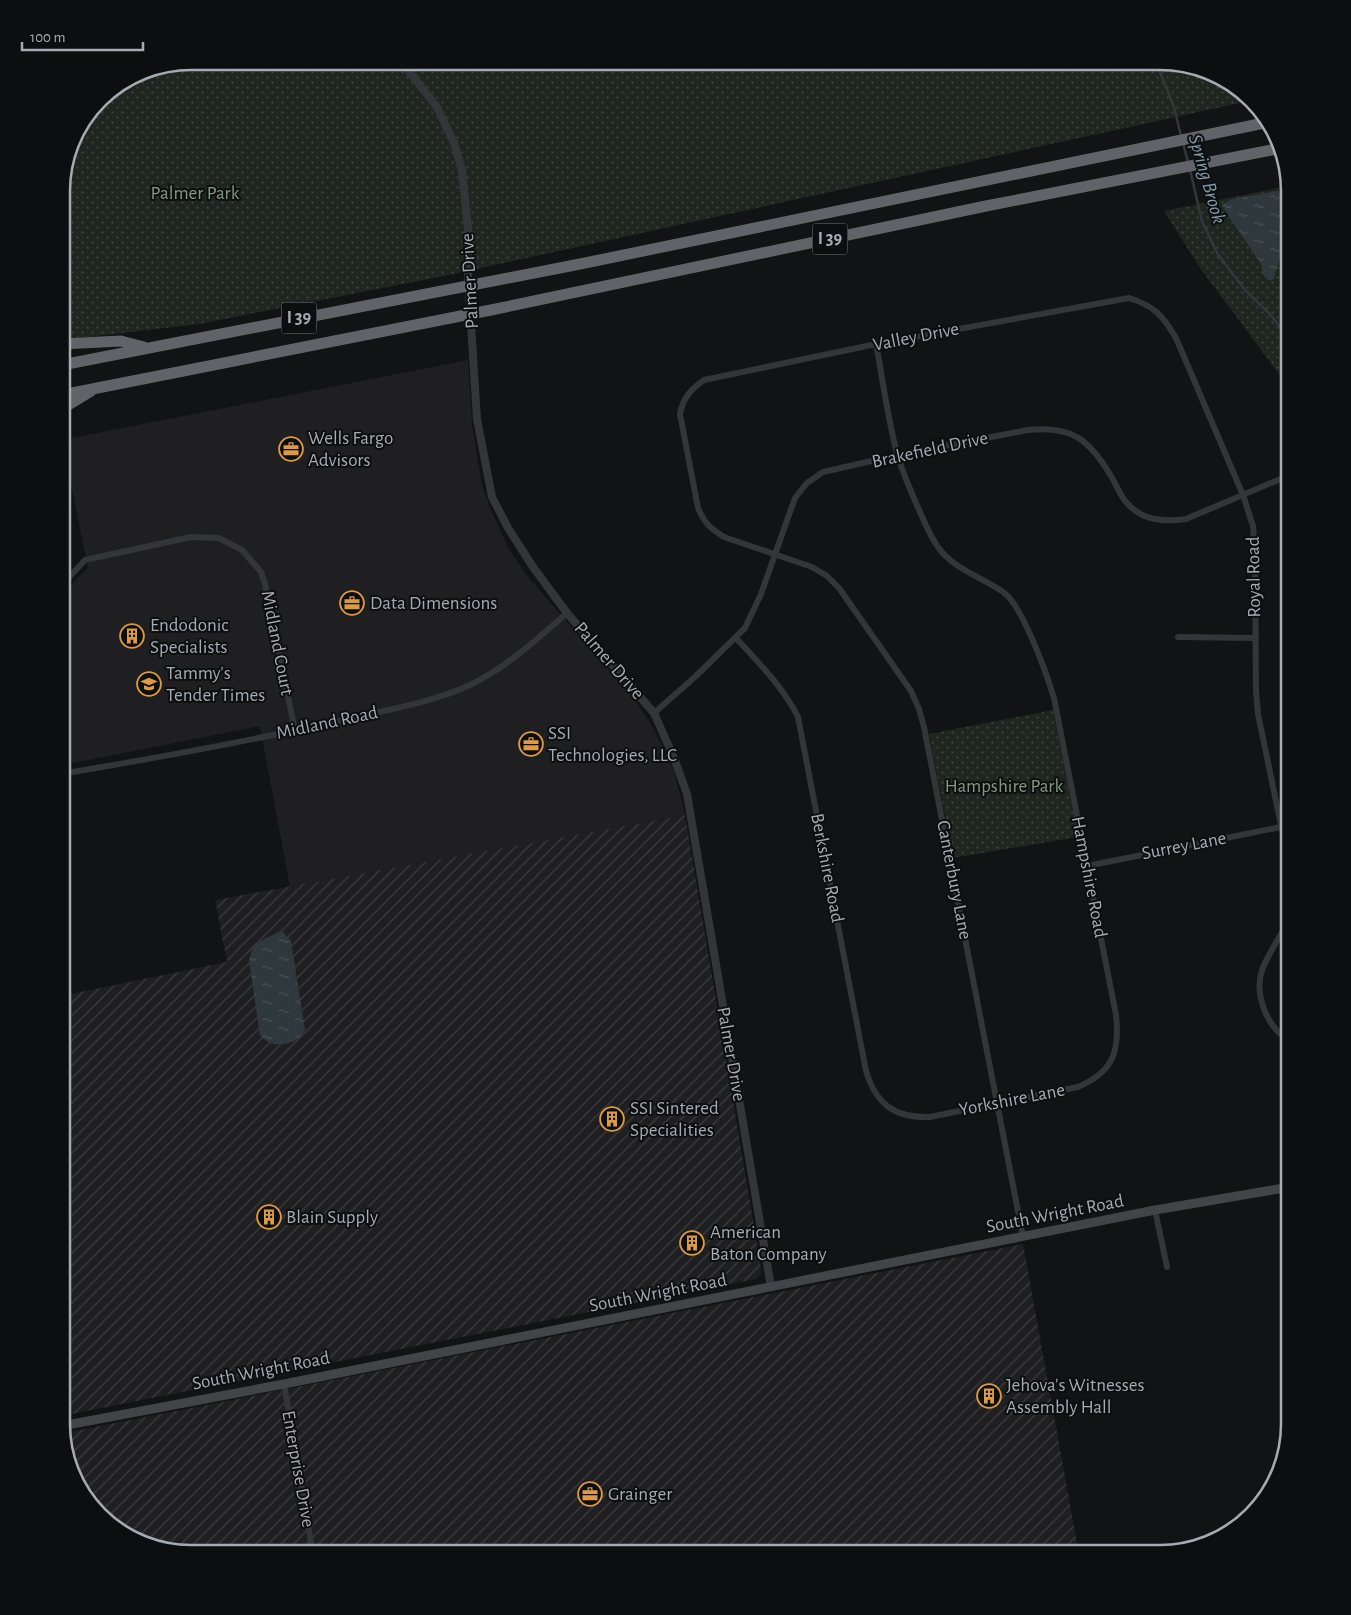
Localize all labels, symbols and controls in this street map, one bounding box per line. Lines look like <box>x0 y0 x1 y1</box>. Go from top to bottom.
scale bar <box>22 20 144 52</box>
text: 100 m <box>30 30 65 45</box>
water label: Spring Brook <box>1185 132 1229 226</box>
park label: Palmer Park <box>151 184 240 203</box>
road number: I 39 <box>812 223 848 254</box>
street label: Palmer Drive <box>458 233 482 329</box>
road number: I 39 <box>282 302 316 334</box>
street label: Valley Drive <box>871 319 961 355</box>
street label: Brakefield Drive <box>870 428 990 472</box>
place label: Wells Fargo Advisors <box>308 429 393 470</box>
office icon: Wells Fargo Advisors <box>278 436 304 462</box>
street label: Royal Road <box>1244 536 1264 618</box>
street label: Midland Court <box>258 589 296 697</box>
office icon: Data Dimensions <box>339 590 365 616</box>
place label: Data Dimensions <box>370 594 497 613</box>
place label: Endodonic Specialists <box>150 616 229 657</box>
street label: Palmer Drive <box>570 619 648 703</box>
building icon: Endodonic Specialists <box>119 623 145 649</box>
place label: Tammy's Tender Times <box>166 664 265 705</box>
school or university icon: Tammy's Tender Times <box>136 671 162 697</box>
street label: Midland Road <box>275 703 380 743</box>
place label: SSI Technologies, LLC <box>548 724 677 765</box>
office icon: SSI Technologies, LLC <box>518 731 544 757</box>
park label: Hampshire Park <box>945 777 1064 796</box>
street label: Berkshire Road <box>807 812 847 924</box>
street label: Hampshire Road <box>1068 815 1110 940</box>
street label: Canterbury Lane <box>933 819 975 941</box>
street label: Surrey Lane <box>1140 828 1228 864</box>
street label: Palmer Drive <box>713 1005 749 1103</box>
street label: Yorkshire Lane <box>957 1080 1067 1120</box>
place label: SSI Sintered Specialities <box>630 1099 719 1140</box>
building icon: SSI Sintered Specialities <box>599 1106 625 1132</box>
street label: South Wright Road <box>985 1191 1125 1237</box>
building icon: Blain Supply <box>256 1204 282 1230</box>
place label: Blain Supply <box>286 1208 378 1227</box>
place label: American Baton Company <box>710 1223 827 1264</box>
building icon: American Baton Company <box>679 1230 705 1256</box>
street label: South Wright Road <box>588 1270 728 1316</box>
street label: South Wright Road <box>191 1348 331 1394</box>
place label: Jehova's Witnesses Assembly Hall <box>1006 1376 1145 1417</box>
building icon: Jehova's Witnesses Assembly Hall <box>976 1383 1002 1409</box>
street label: Enterprise Drive <box>278 1409 318 1529</box>
office icon: Grainger <box>577 1481 603 1507</box>
place label: Grainger <box>608 1485 672 1504</box>

